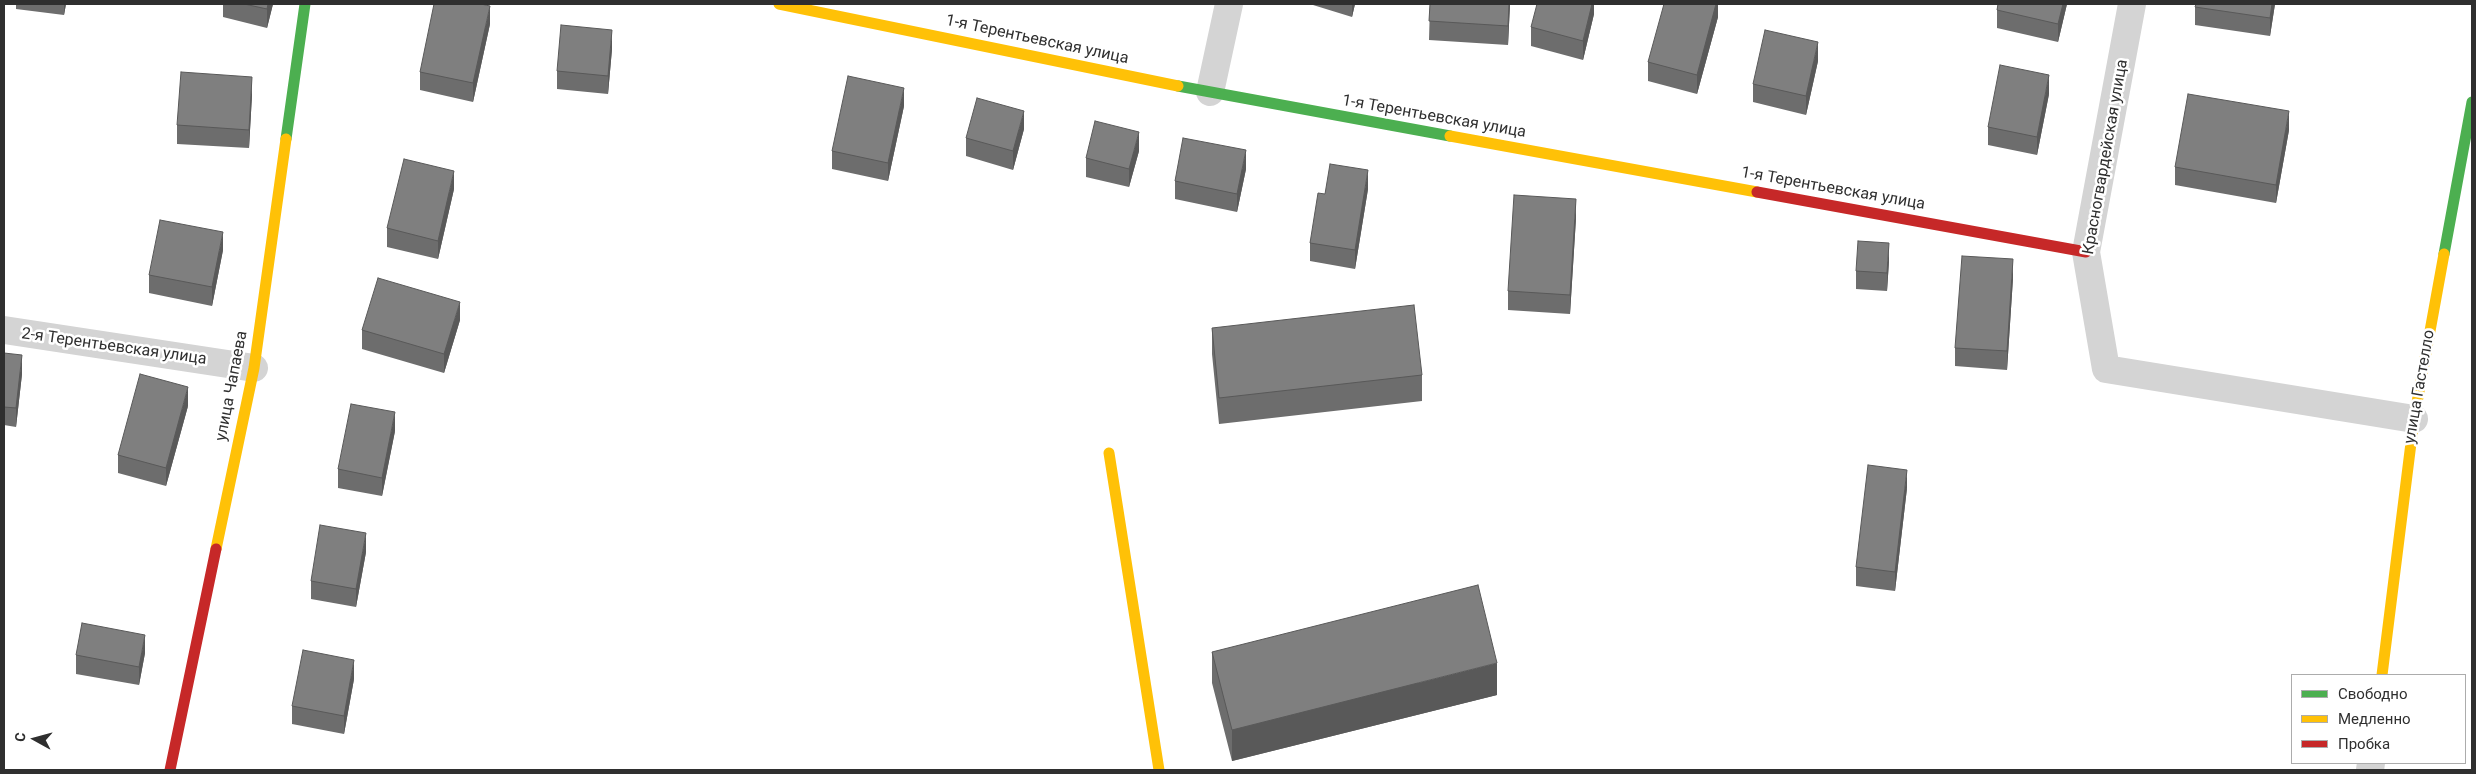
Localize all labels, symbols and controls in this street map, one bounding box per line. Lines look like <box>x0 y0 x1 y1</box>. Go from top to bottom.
street label: 1-я Терентьевская улица <box>944 11 1130 69</box>
street label: Красногвардейская улица <box>2079 58 2133 256</box>
street label: 1-я Терентьевская улица <box>1340 91 1528 143</box>
street label: 1-я Терентьевская улица <box>1739 163 1927 215</box>
street label: 2-я Терентьевская улица <box>20 325 208 369</box>
street label: улица Чапаева <box>212 329 252 443</box>
street label: улица Гастелло <box>2401 329 2439 445</box>
legend <box>2291 674 2466 764</box>
text: Свободно <box>2338 685 2407 703</box>
text: Медленно <box>2338 710 2411 728</box>
north arrow <box>10 714 60 764</box>
text: С <box>12 732 29 743</box>
text: Пробка <box>2338 735 2390 753</box>

